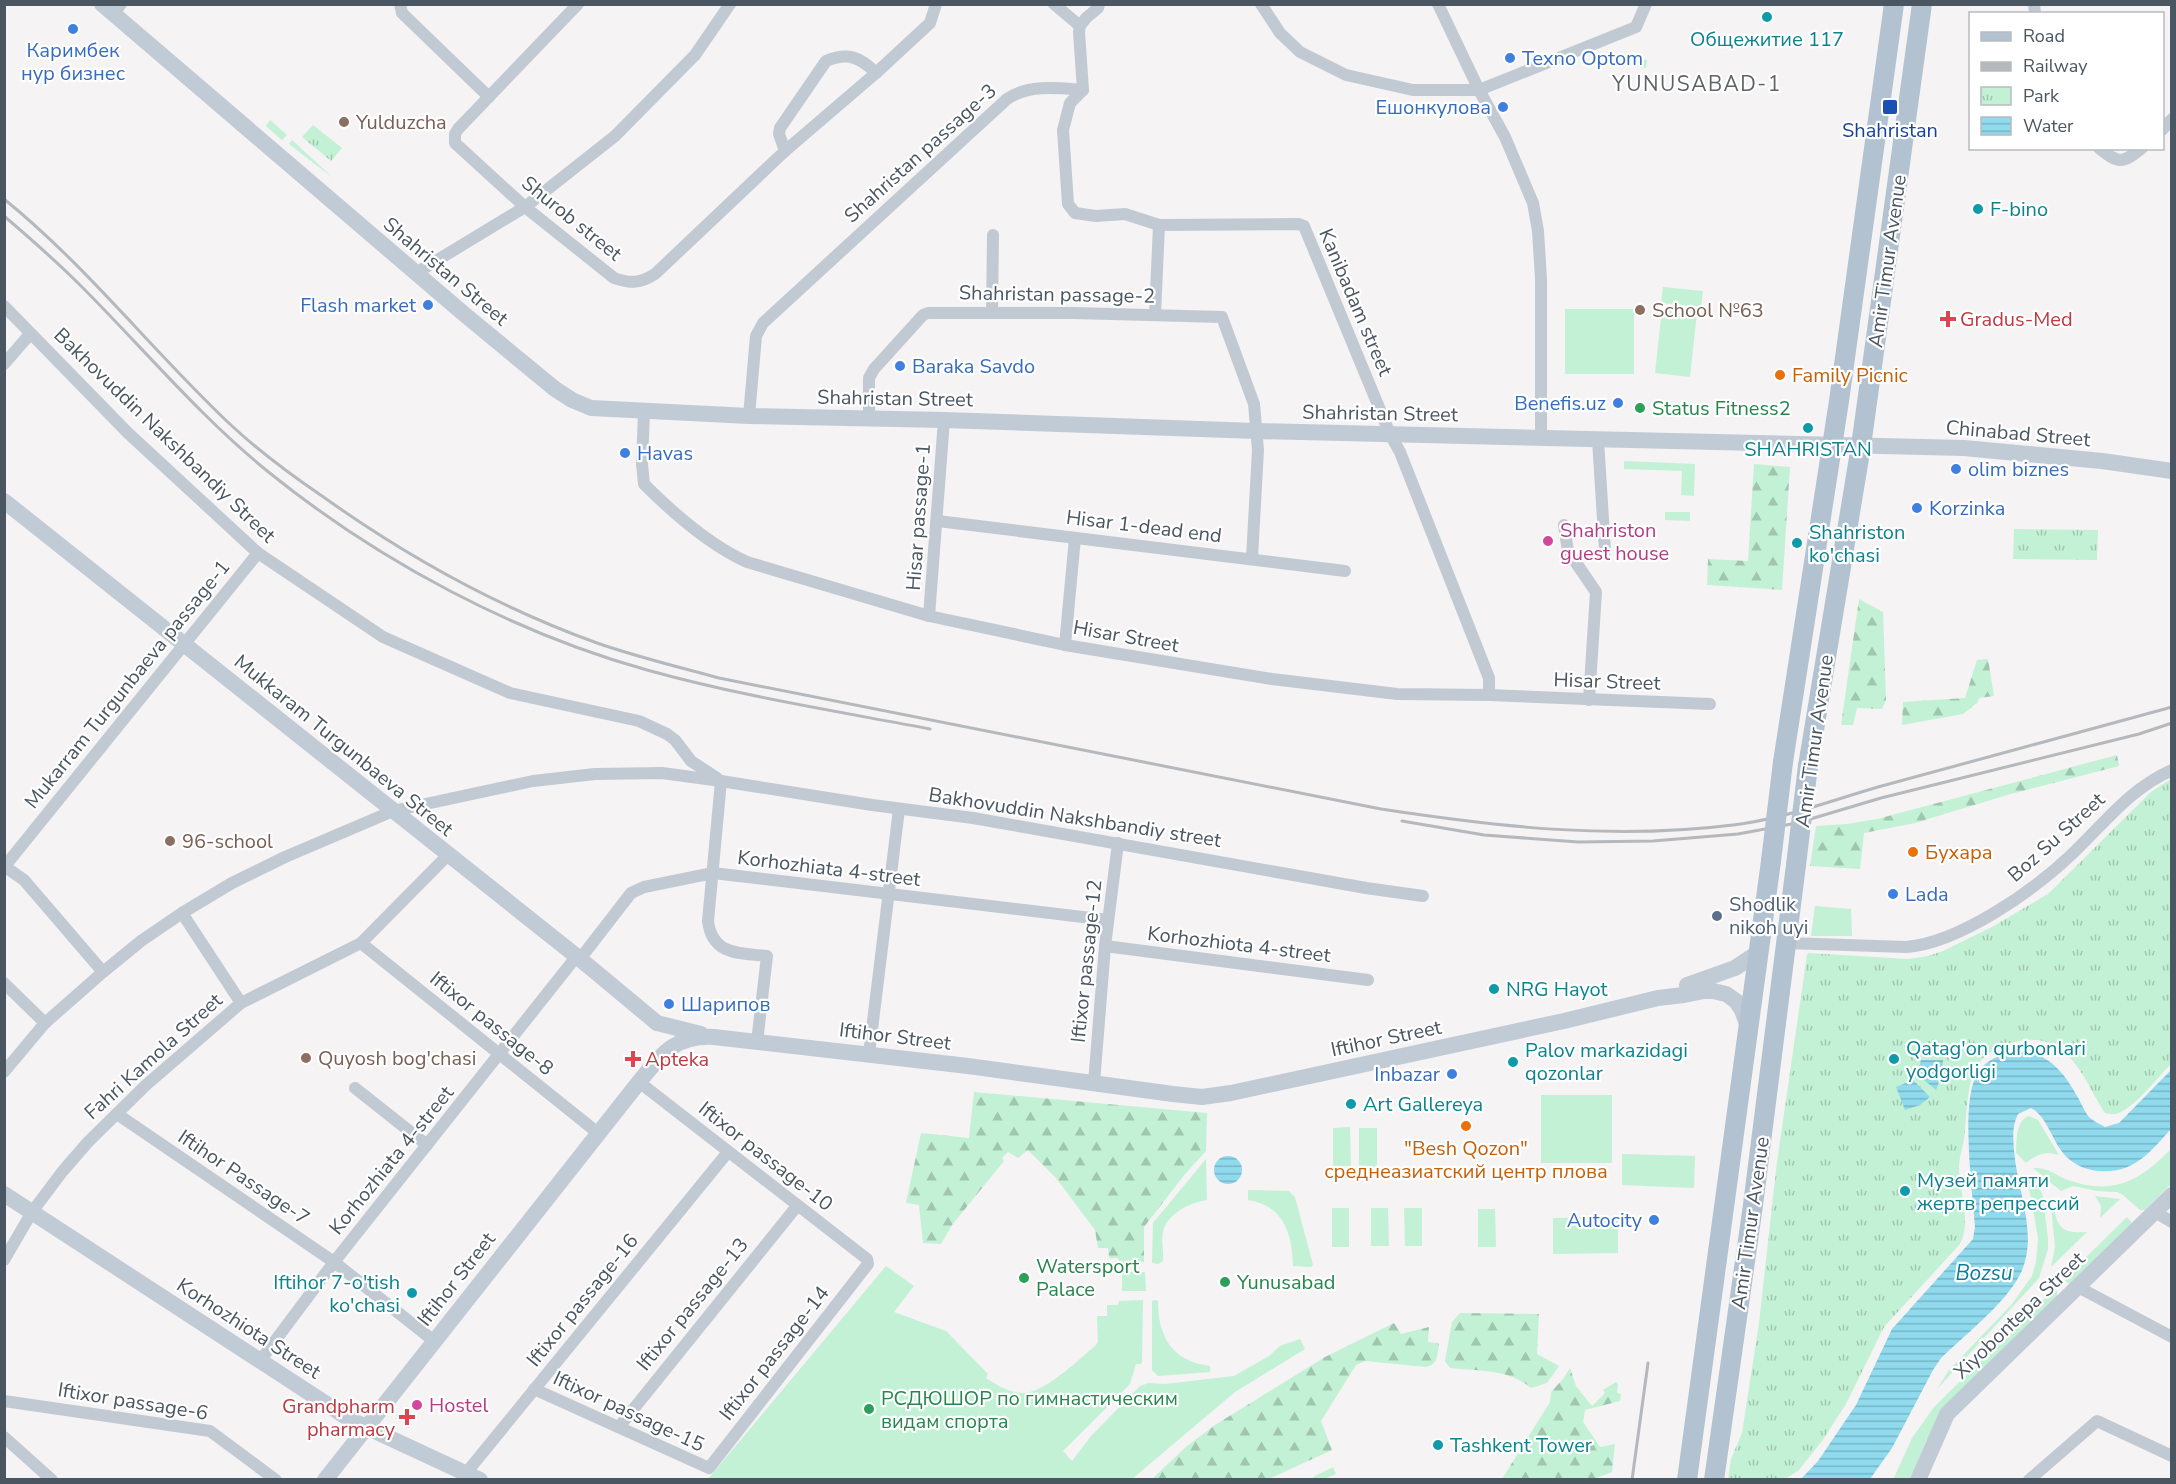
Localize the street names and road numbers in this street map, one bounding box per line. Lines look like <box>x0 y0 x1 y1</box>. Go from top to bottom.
street label: Shahristan passage-3 <box>838 78 1002 229</box>
street label: Shurob street <box>516 170 628 268</box>
street label: Amir Timur Avenue <box>1862 173 1913 349</box>
street label: Shahristan Street <box>377 211 515 332</box>
street label: Kanibadam street <box>1312 224 1399 381</box>
street label: Shahristan passage-2 <box>959 279 1155 310</box>
street label: Bakhovuddin Nakshbandiy Street <box>48 322 282 549</box>
street label: Shahristan Street <box>817 384 974 413</box>
street label: Shahristan Street <box>1302 399 1459 428</box>
street label: Chinabad Street <box>1945 414 2092 453</box>
street label: Hisar passage-1 <box>900 442 937 592</box>
street label: Hisar 1-dead end <box>1065 504 1223 549</box>
street label: Mukarram Turgunbaeva passage-1 <box>18 554 236 814</box>
street label: Hisar Street <box>1071 614 1182 659</box>
street label: Mukkaram Turgunbaeva Street <box>228 648 460 843</box>
street label: Amir Timur Avenue <box>1789 653 1840 829</box>
street label: Hisar Street <box>1553 666 1662 697</box>
street label: Bakhovuddin Nakshbandiy street <box>927 781 1224 854</box>
street label: Boz Su Street <box>2002 786 2111 888</box>
street label: Korhozhiаta 4-street <box>736 844 923 893</box>
street label: Iftixor passage-12 <box>1065 878 1108 1044</box>
street label: Korhozhiota 4-street <box>1146 920 1333 969</box>
street label: Iftixor passage-8 <box>424 965 559 1082</box>
street label: Fahri Kamola Street <box>79 986 229 1126</box>
street label: Iftihor Street <box>1328 1013 1445 1063</box>
street label: Iftihor Street <box>838 1016 953 1057</box>
street label: Korhozhiаta 4-street <box>323 1080 460 1240</box>
street label: Iftixor passage-10 <box>693 1095 839 1217</box>
street label: Iftihor Passage-7 <box>173 1123 315 1232</box>
street label: Amir Timur Avenue <box>1725 1135 1776 1311</box>
street label: Iftihor Street <box>411 1226 502 1332</box>
street label: Iftixor passage-16 <box>520 1228 644 1372</box>
street label: Iftixor passage-13 <box>630 1232 754 1376</box>
street label: Xiyobontepa Street <box>1948 1245 2091 1385</box>
street label: Korhozhiota Street <box>172 1272 327 1386</box>
street label: Iftixor passage-14 <box>713 1280 835 1426</box>
street label: Iftixor passage-15 <box>549 1365 709 1458</box>
street label: Iftixor passage-6 <box>56 1376 210 1427</box>

